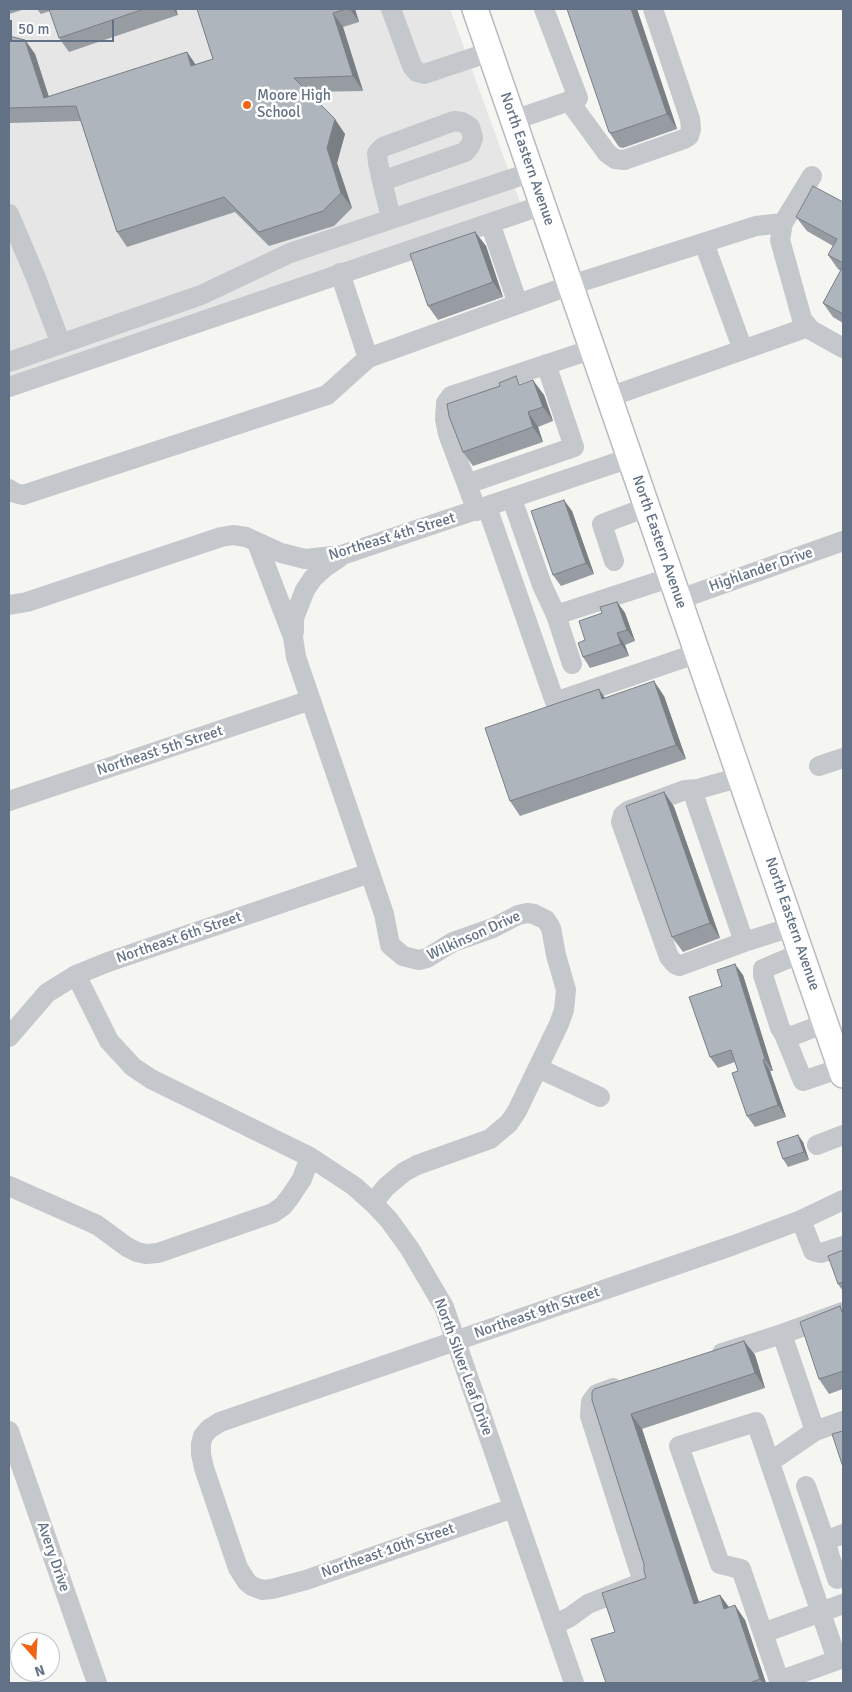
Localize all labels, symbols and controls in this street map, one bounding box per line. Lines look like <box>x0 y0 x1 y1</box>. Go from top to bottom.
scale bar <box>12 10 116 42</box>
text: 50 m <box>18 20 49 38</box>
place label: Moore High School <box>257 87 331 122</box>
street label: North Eastern Avenue <box>496 90 558 228</box>
marker: Moore High School <box>241 99 253 111</box>
street label: North Eastern Avenue <box>628 473 690 611</box>
street label: Northeast 4th Street <box>327 509 457 565</box>
street label: Highlander Drive <box>707 544 815 596</box>
street label: Northeast 5th Street <box>95 722 225 780</box>
street label: North Eastern Avenue <box>761 855 823 993</box>
street label: Wilkinson Drive <box>425 907 523 965</box>
street label: Northeast 6th Street <box>114 908 244 968</box>
street label: Northeast 9th Street <box>472 1283 602 1343</box>
street label: North Silver Leaf Drive <box>430 1296 496 1438</box>
street label: Avery Drive <box>33 1520 73 1594</box>
street label: Northeast 10th Street <box>319 1520 457 1582</box>
north arrow <box>10 1632 60 1682</box>
text: N <box>32 1661 47 1680</box>

